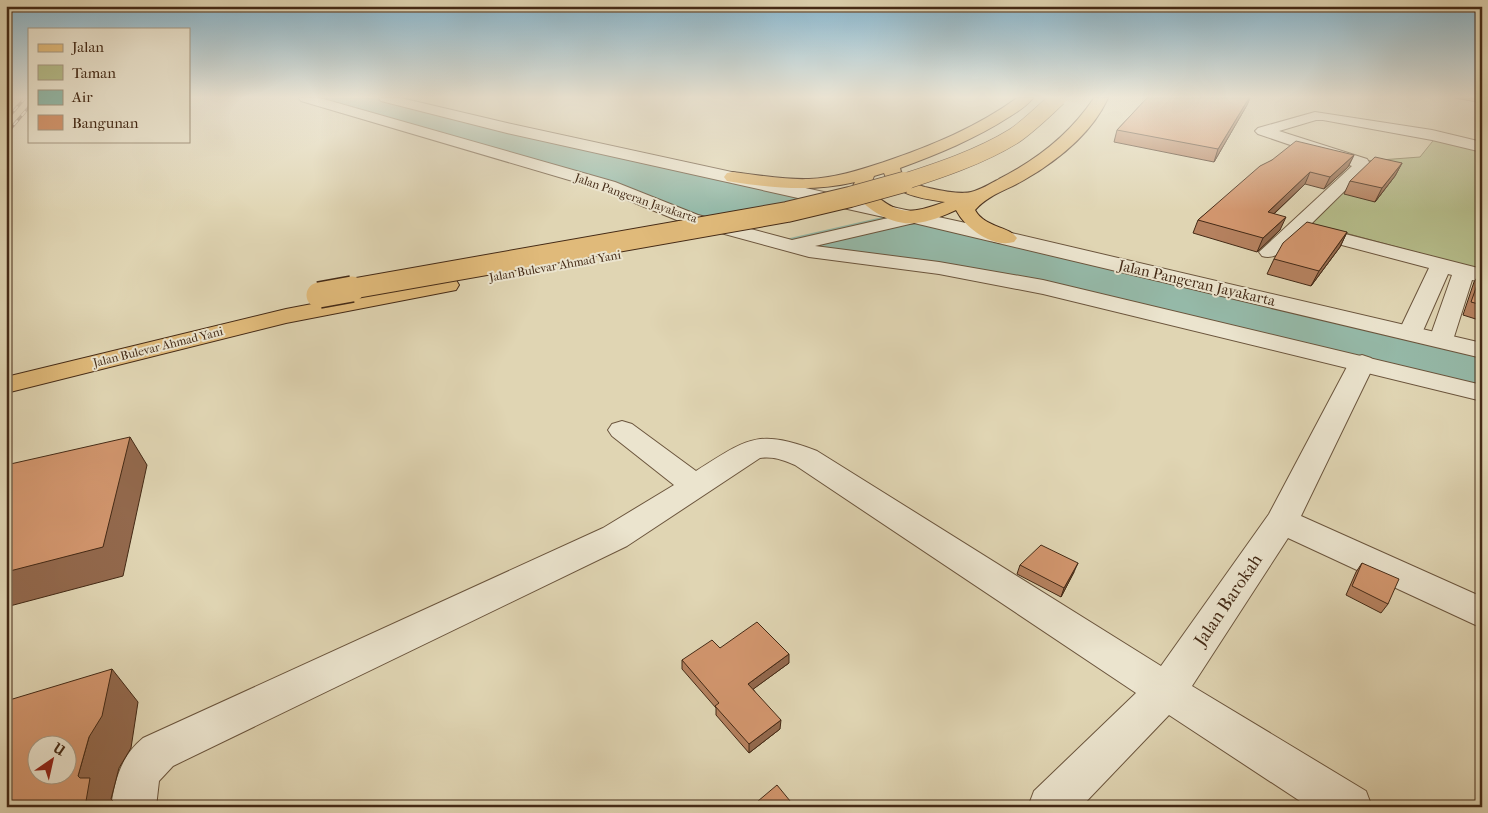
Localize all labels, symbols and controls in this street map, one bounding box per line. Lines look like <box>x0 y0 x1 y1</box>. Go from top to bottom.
legend <box>28 28 190 142</box>
text: Jalan <box>71 38 104 56</box>
text: Taman <box>72 64 116 82</box>
text: Air <box>71 88 93 106</box>
text: Bangunan <box>72 114 139 132</box>
street label: Jalan Pangeran Jayakarta <box>572 170 699 226</box>
street label: Jalan Bulevar Ahmad Yani <box>487 247 622 285</box>
street label: Jalan Pangeran Jayakarta <box>1116 256 1278 310</box>
street label: Jalan Bulevar Ahmad Yani <box>91 324 225 370</box>
street label: Jalan Barokah <box>1189 550 1267 652</box>
north arrow <box>28 736 78 786</box>
text: U <box>49 739 68 760</box>

